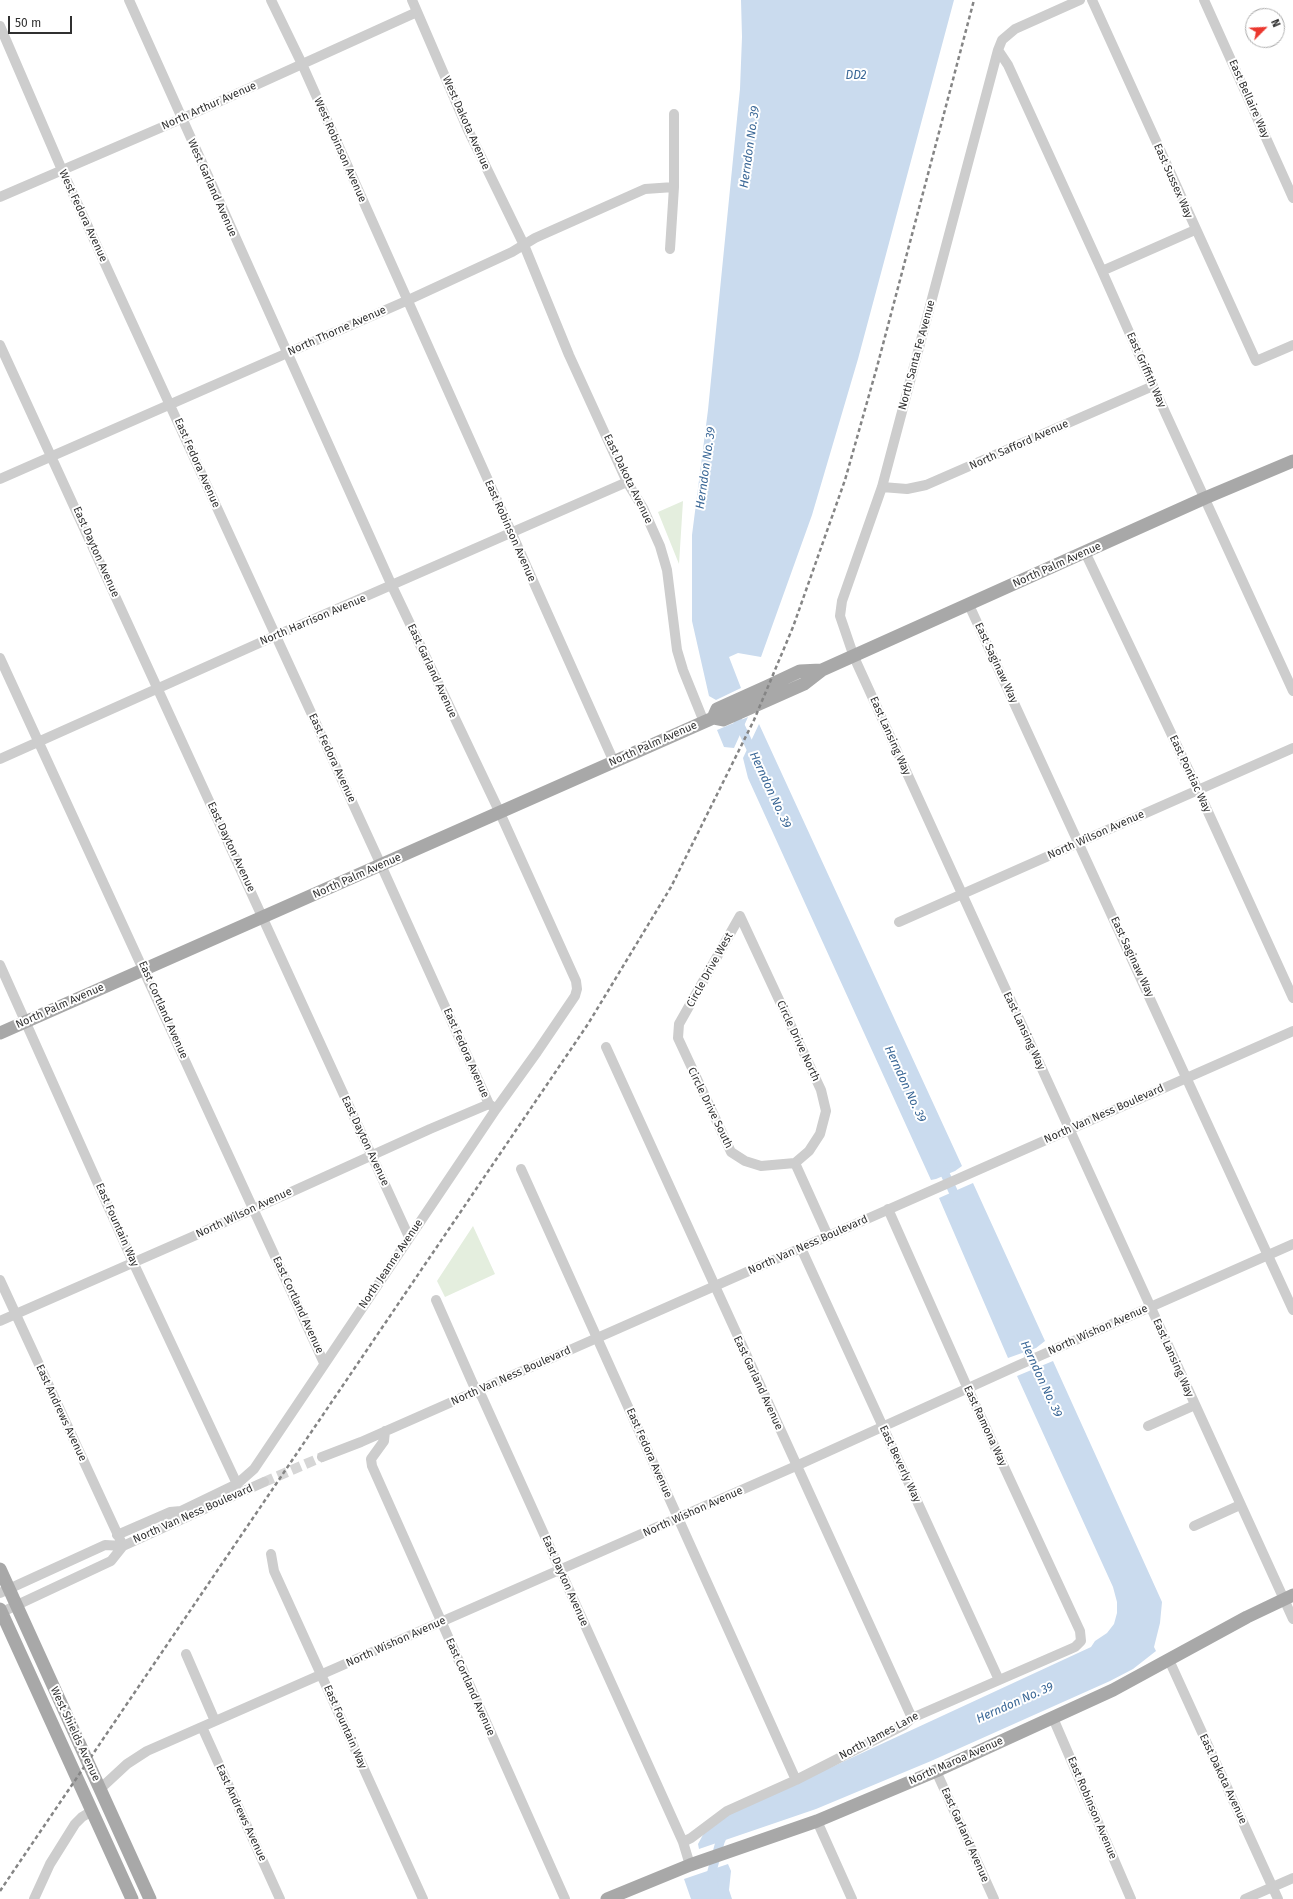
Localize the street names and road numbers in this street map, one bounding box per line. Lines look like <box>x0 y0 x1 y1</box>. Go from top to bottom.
street label: East Bellaire Way <box>1226 58 1272 140</box>
street label: West Dakota Avenue <box>439 74 493 172</box>
street label: North Arthur Avenue <box>159 79 259 133</box>
street label: West Robinson Avenue <box>311 96 369 204</box>
street label: West Garland Avenue <box>184 137 240 239</box>
street label: East Sussex Way <box>1151 142 1195 220</box>
street label: West Fedora Avenue <box>56 168 110 264</box>
street label: North Santa Fe Avenue <box>896 299 938 411</box>
street label: North Thorne Avenue <box>286 303 388 359</box>
street label: East Griffith Way <box>1123 330 1169 410</box>
street label: East Fedora Avenue <box>171 416 223 510</box>
street label: North Safford Avenue <box>967 417 1071 473</box>
street label: East Dakota Avenue <box>601 432 655 526</box>
street label: East Robinson Avenue <box>482 478 538 584</box>
street label: East Dayton Avenue <box>70 505 122 599</box>
street label: North Palm Avenue <box>1011 540 1103 590</box>
street label: North Harrison Avenue <box>258 592 368 648</box>
street label: East Saginaw Way <box>972 621 1020 705</box>
street label: East Garland Avenue <box>404 622 460 720</box>
street label: East Lansing Way <box>867 695 913 777</box>
street label: East Fedora Avenue <box>306 711 358 805</box>
street label: North Palm Avenue <box>607 719 699 769</box>
street label: East Pontiac Way <box>1166 733 1214 815</box>
street label: East Dayton Avenue <box>204 800 258 894</box>
street label: North Wilson Avenue <box>1046 808 1146 862</box>
street label: North Palm Avenue <box>311 851 403 901</box>
street label: East Saginaw Way <box>1108 915 1156 999</box>
street label: Circle Drive West <box>684 930 736 1010</box>
street label: East Cortland Avenue <box>135 959 191 1061</box>
street label: North Palm Avenue <box>14 981 106 1031</box>
street label: East Lansing Way <box>1000 990 1048 1072</box>
street label: Circle Drive North <box>773 998 823 1084</box>
street label: East Fedora Avenue <box>440 1006 492 1100</box>
street label: Circle Drive South <box>685 1065 735 1151</box>
street label: North Van Ness Boulevard <box>1042 1082 1166 1146</box>
street label: East Dayton Avenue <box>338 1094 392 1188</box>
street label: East Fountain Way <box>93 1181 141 1269</box>
street label: North Wilson Avenue <box>194 1185 294 1241</box>
street label: North Van Ness Boulevard <box>746 1213 870 1277</box>
street label: North Jeanne Avenue <box>356 1217 426 1311</box>
street label: East Cortland Avenue <box>270 1254 326 1356</box>
street label: North Wishon Avenue <box>1046 1302 1150 1358</box>
street label: East Lansing Way <box>1150 1317 1196 1399</box>
street label: East Garland Avenue <box>730 1334 786 1432</box>
street label: North Van Ness Boulevard <box>449 1344 573 1408</box>
street label: East Andrews Avenue <box>33 1362 89 1464</box>
street label: East Ramona Way <box>961 1384 1009 1468</box>
street label: East Fedora Avenue <box>623 1406 675 1500</box>
street label: East Beverly Way <box>876 1423 924 1505</box>
street label: North Van Ness Boulevard <box>131 1482 255 1546</box>
street label: North Wishon Avenue <box>641 1484 745 1540</box>
street label: East Dayton Avenue <box>539 1534 591 1628</box>
street label: North Wishon Avenue <box>344 1614 448 1670</box>
street label: East Cortland Avenue <box>442 1636 498 1738</box>
street label: East Fountain Way <box>321 1683 369 1771</box>
street label: West Shields Avenue <box>47 1685 103 1783</box>
street label: North James Lane <box>837 1709 921 1763</box>
street label: East Dakota Avenue <box>1196 1732 1250 1826</box>
street label: North Maroa Avenue <box>907 1734 1005 1788</box>
street label: East Robinson Avenue <box>1064 1755 1120 1861</box>
street label: East Andrews Avenue <box>213 1762 269 1864</box>
street label: East Garland Avenue <box>938 1786 992 1884</box>

